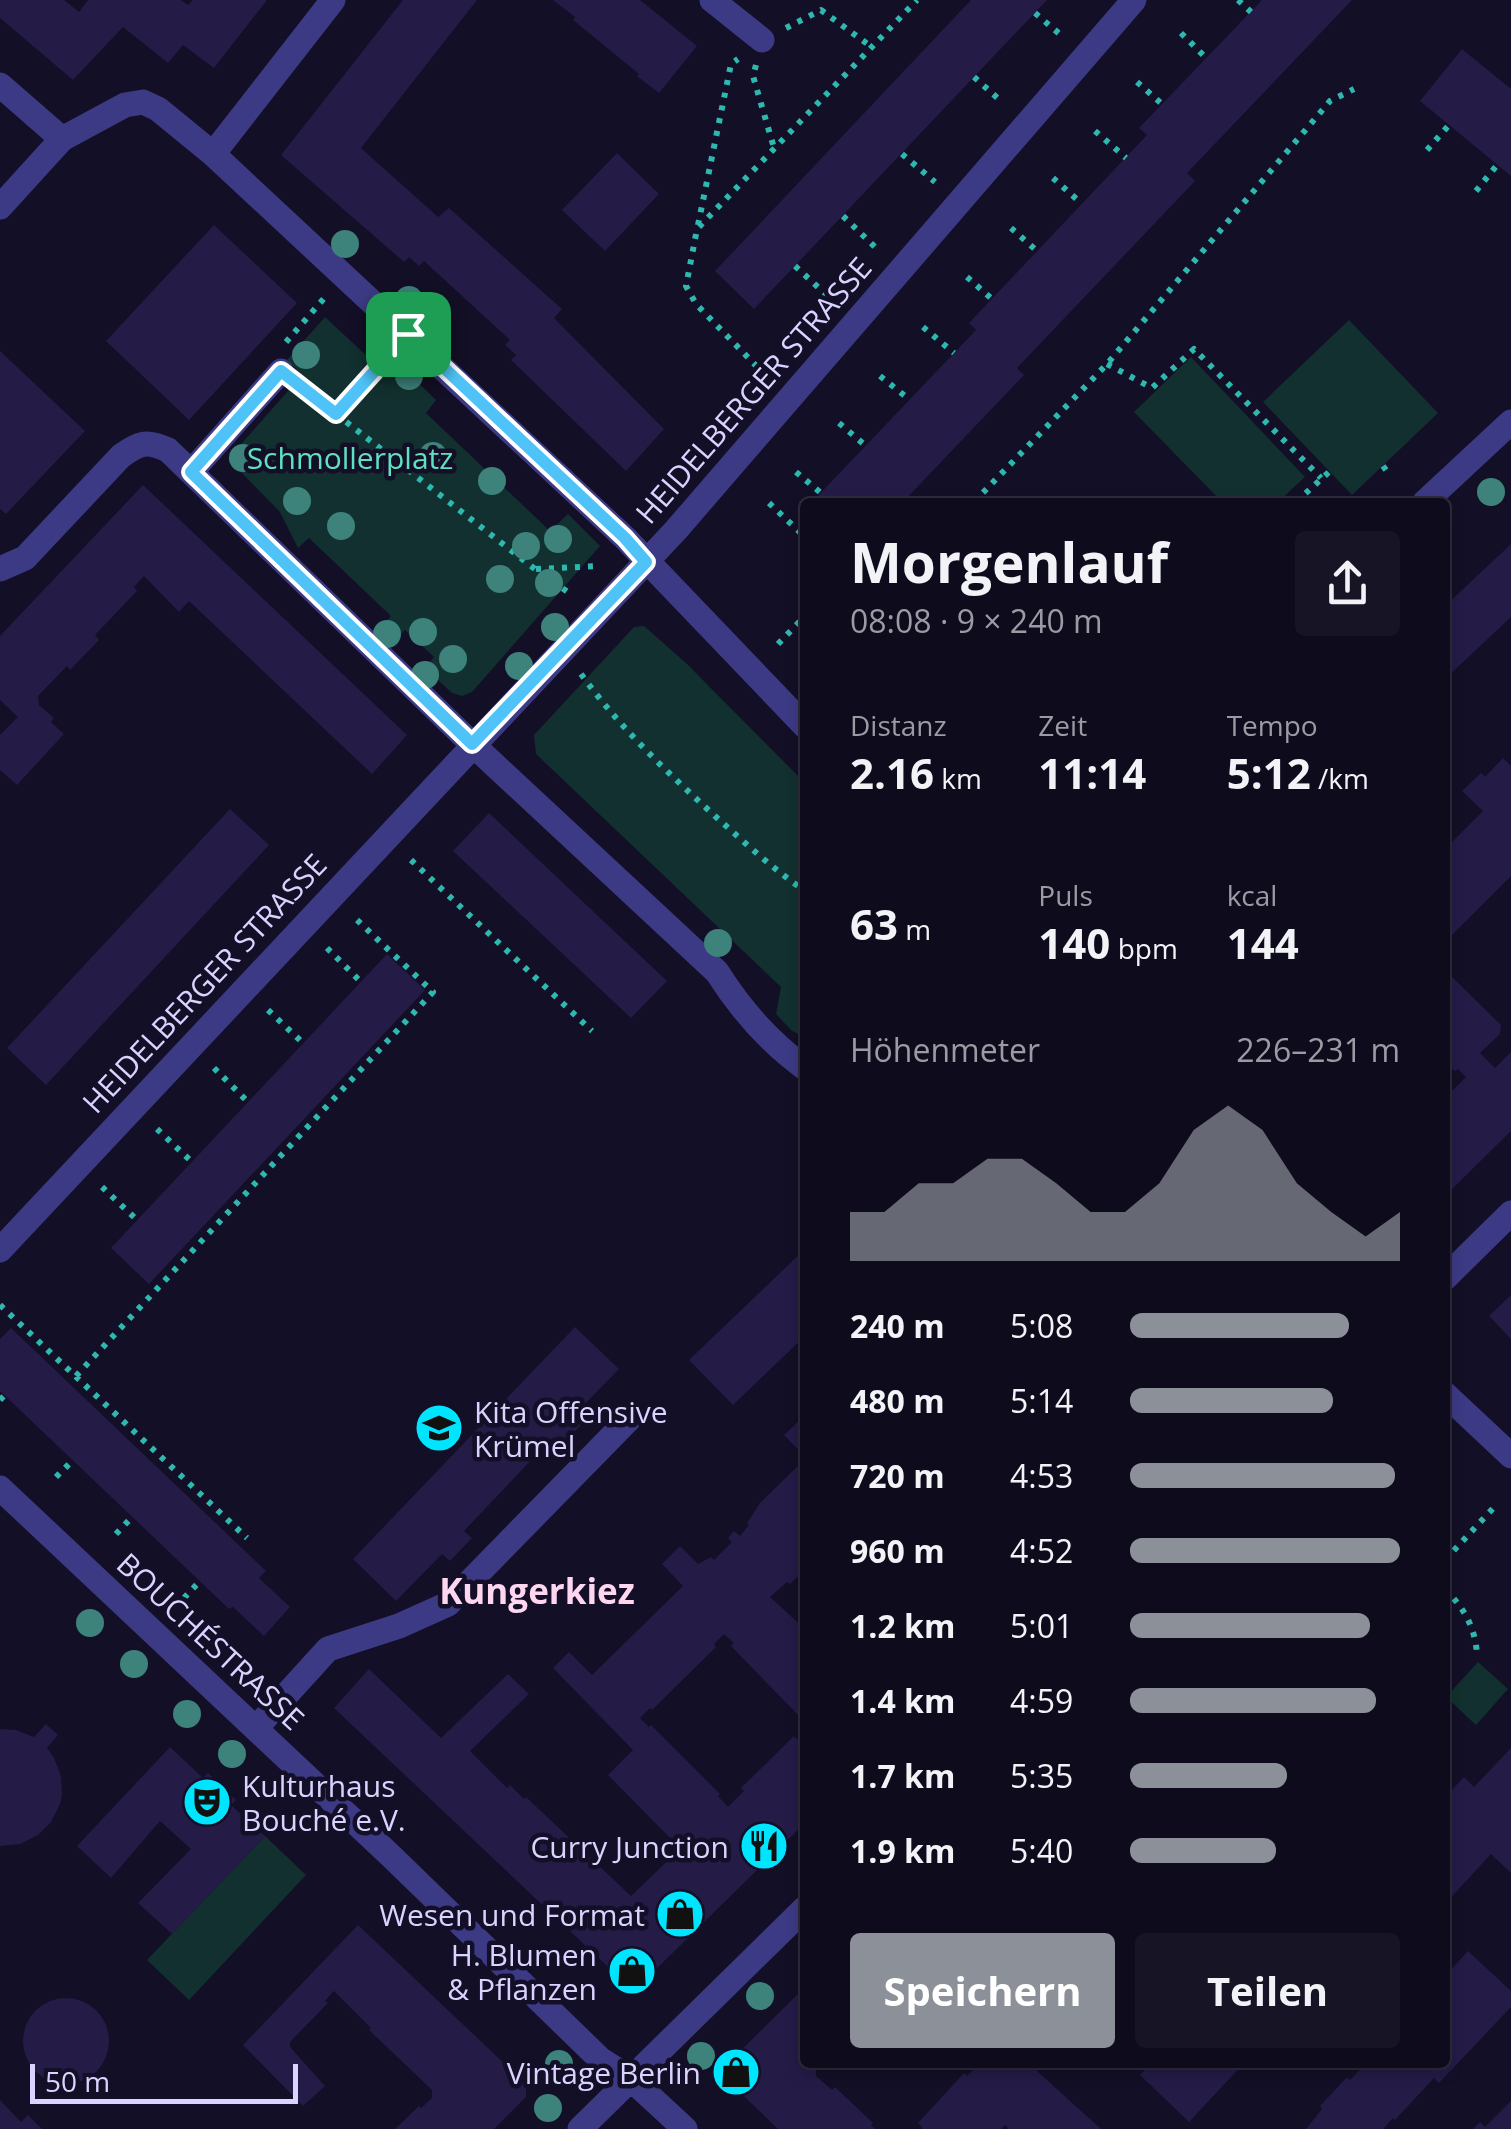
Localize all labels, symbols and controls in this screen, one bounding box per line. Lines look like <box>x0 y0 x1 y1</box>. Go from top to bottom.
street label: HEIDELBERGER STRASSE <box>626 248 880 532</box>
pin <box>366 292 451 377</box>
icon: arrive <box>381 307 436 362</box>
park label: Schmollerplatz <box>247 437 453 478</box>
text: Morgenlauf <box>850 524 1168 599</box>
button: share <box>1295 531 1400 636</box>
text: 08:08 · 9 × 240 m <box>850 599 1103 642</box>
text: Distanz <box>850 706 947 744</box>
text: Zeit <box>1038 706 1087 744</box>
text: Tempo <box>1227 706 1318 744</box>
text: 2.16 <box>850 744 934 801</box>
text: 11:14 <box>1038 744 1146 801</box>
text: 5:12 <box>1227 744 1311 801</box>
text: km <box>934 759 982 797</box>
text: /km <box>1311 759 1369 797</box>
street label: HEIDELBERGER STRASSE <box>73 844 335 1122</box>
text: Puls <box>1038 876 1093 914</box>
text: kcal <box>1227 876 1277 914</box>
text: 63 <box>850 895 898 952</box>
text: m <box>898 910 931 948</box>
text: 140 <box>1038 914 1110 971</box>
text: 144 <box>1227 914 1299 971</box>
text: bpm <box>1110 929 1178 967</box>
text: Höhenmeter <box>850 1028 1040 1071</box>
text: 226–231 m <box>1236 1028 1400 1071</box>
text: 240 m <box>850 1304 945 1347</box>
text: 5:08 <box>1010 1304 1073 1347</box>
text: 480 m <box>850 1379 945 1422</box>
text: 5:14 <box>1010 1379 1073 1422</box>
place label: Kita Offensive Krümel <box>474 1391 668 1466</box>
school or university icon: Kita Offensive Krümel <box>413 1402 465 1454</box>
text: 720 m <box>850 1454 945 1497</box>
text: 4:53 <box>1010 1454 1073 1497</box>
text: 960 m <box>850 1529 945 1572</box>
text: 4:52 <box>1010 1529 1073 1572</box>
street label: BOUCHÉSTRASSE <box>108 1543 314 1739</box>
district label: Kungerkiez <box>439 1567 635 1614</box>
text: 1.2 km <box>850 1604 955 1647</box>
text: 5:01 <box>1010 1604 1073 1647</box>
text: 1.4 km <box>850 1679 955 1722</box>
text: 4:59 <box>1010 1679 1073 1722</box>
text: 1.7 km <box>850 1754 955 1797</box>
text: 5:35 <box>1010 1754 1073 1797</box>
place label: Kulturhaus Bouché e.V. <box>242 1765 406 1840</box>
theatre icon: Kulturhaus Bouché e.V. <box>181 1776 233 1828</box>
restaurant icon: Curry Junction <box>738 1820 790 1872</box>
place label: Curry Junction <box>530 1826 729 1867</box>
text: 1.9 km <box>850 1829 955 1872</box>
text: 5:40 <box>1010 1829 1073 1872</box>
shop icon: Wesen und Format <box>654 1888 706 1940</box>
place label: Wesen und Format <box>379 1894 645 1935</box>
button: Speichern <box>850 1933 1115 2048</box>
button: Teilen <box>1135 1933 1400 2048</box>
place label: H. Blumen & Pflanzen <box>447 1934 597 2009</box>
shop icon: H. Blumen & Pflanzen <box>606 1945 658 1997</box>
shop icon: Vintage Berlin <box>710 2046 762 2098</box>
place label: Vintage Berlin <box>507 2052 701 2093</box>
scale bar <box>30 2059 298 2104</box>
text: 50 m <box>45 2062 110 2100</box>

